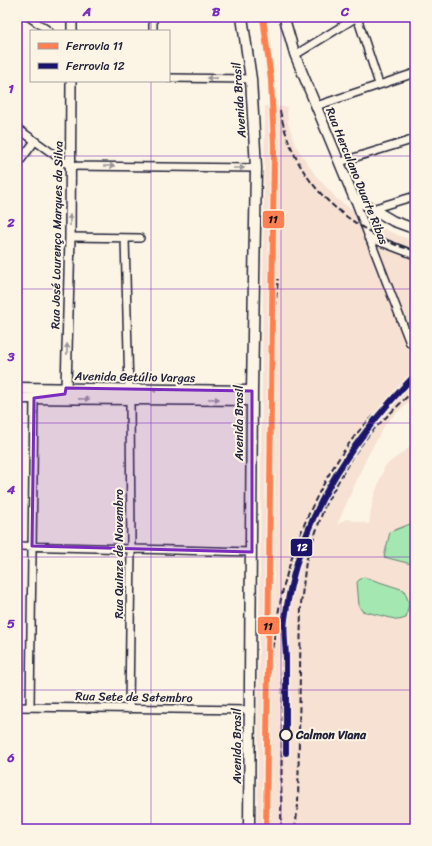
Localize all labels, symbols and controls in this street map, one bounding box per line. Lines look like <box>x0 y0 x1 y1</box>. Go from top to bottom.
text: A <box>82 0 91 23</box>
text: B <box>212 0 221 23</box>
text: C <box>340 0 350 23</box>
legend <box>30 30 170 82</box>
text: Ferrovia 11 <box>66 35 123 57</box>
text: Ferrovia 12 <box>66 55 125 77</box>
street label: Avenida Brasil <box>225 61 253 139</box>
one-way arrow <box>205 75 218 81</box>
text: 1 <box>8 77 14 100</box>
street label: Rua Herculano Duarte Ribas <box>319 104 395 248</box>
street label: Rua José Lourenço Marques da Silva <box>44 141 70 329</box>
one-way arrow <box>103 163 115 170</box>
one-way arrow <box>233 164 245 171</box>
line badge: 11 <box>262 210 285 229</box>
text: 11 <box>268 210 278 229</box>
text: 2 <box>6 211 15 234</box>
one-way arrow <box>67 213 73 226</box>
one-way arrow <box>64 342 70 355</box>
text: 3 <box>6 345 15 368</box>
street label: Avenida Getúlio Vargas <box>73 365 196 389</box>
street label: Avenida Brasil <box>228 385 250 462</box>
one-way arrow <box>150 387 163 393</box>
one-way arrow <box>78 396 91 402</box>
one-way arrow <box>208 396 221 402</box>
text: 4 <box>6 478 16 501</box>
street label: Rua Quinze de Novembro <box>108 489 130 619</box>
line badge: 12 <box>290 538 313 557</box>
text: 12 <box>296 538 308 557</box>
text: 5 <box>7 612 15 635</box>
line badge: 11 <box>257 616 280 635</box>
text: 11 <box>263 617 273 636</box>
street label: Rua Sete de Setembro <box>75 685 193 709</box>
street label: Avenida Brasil <box>226 708 248 785</box>
place label: Calmon Viana <box>295 724 367 746</box>
marker: Calmon Viana <box>279 728 293 742</box>
text: 6 <box>6 746 15 769</box>

